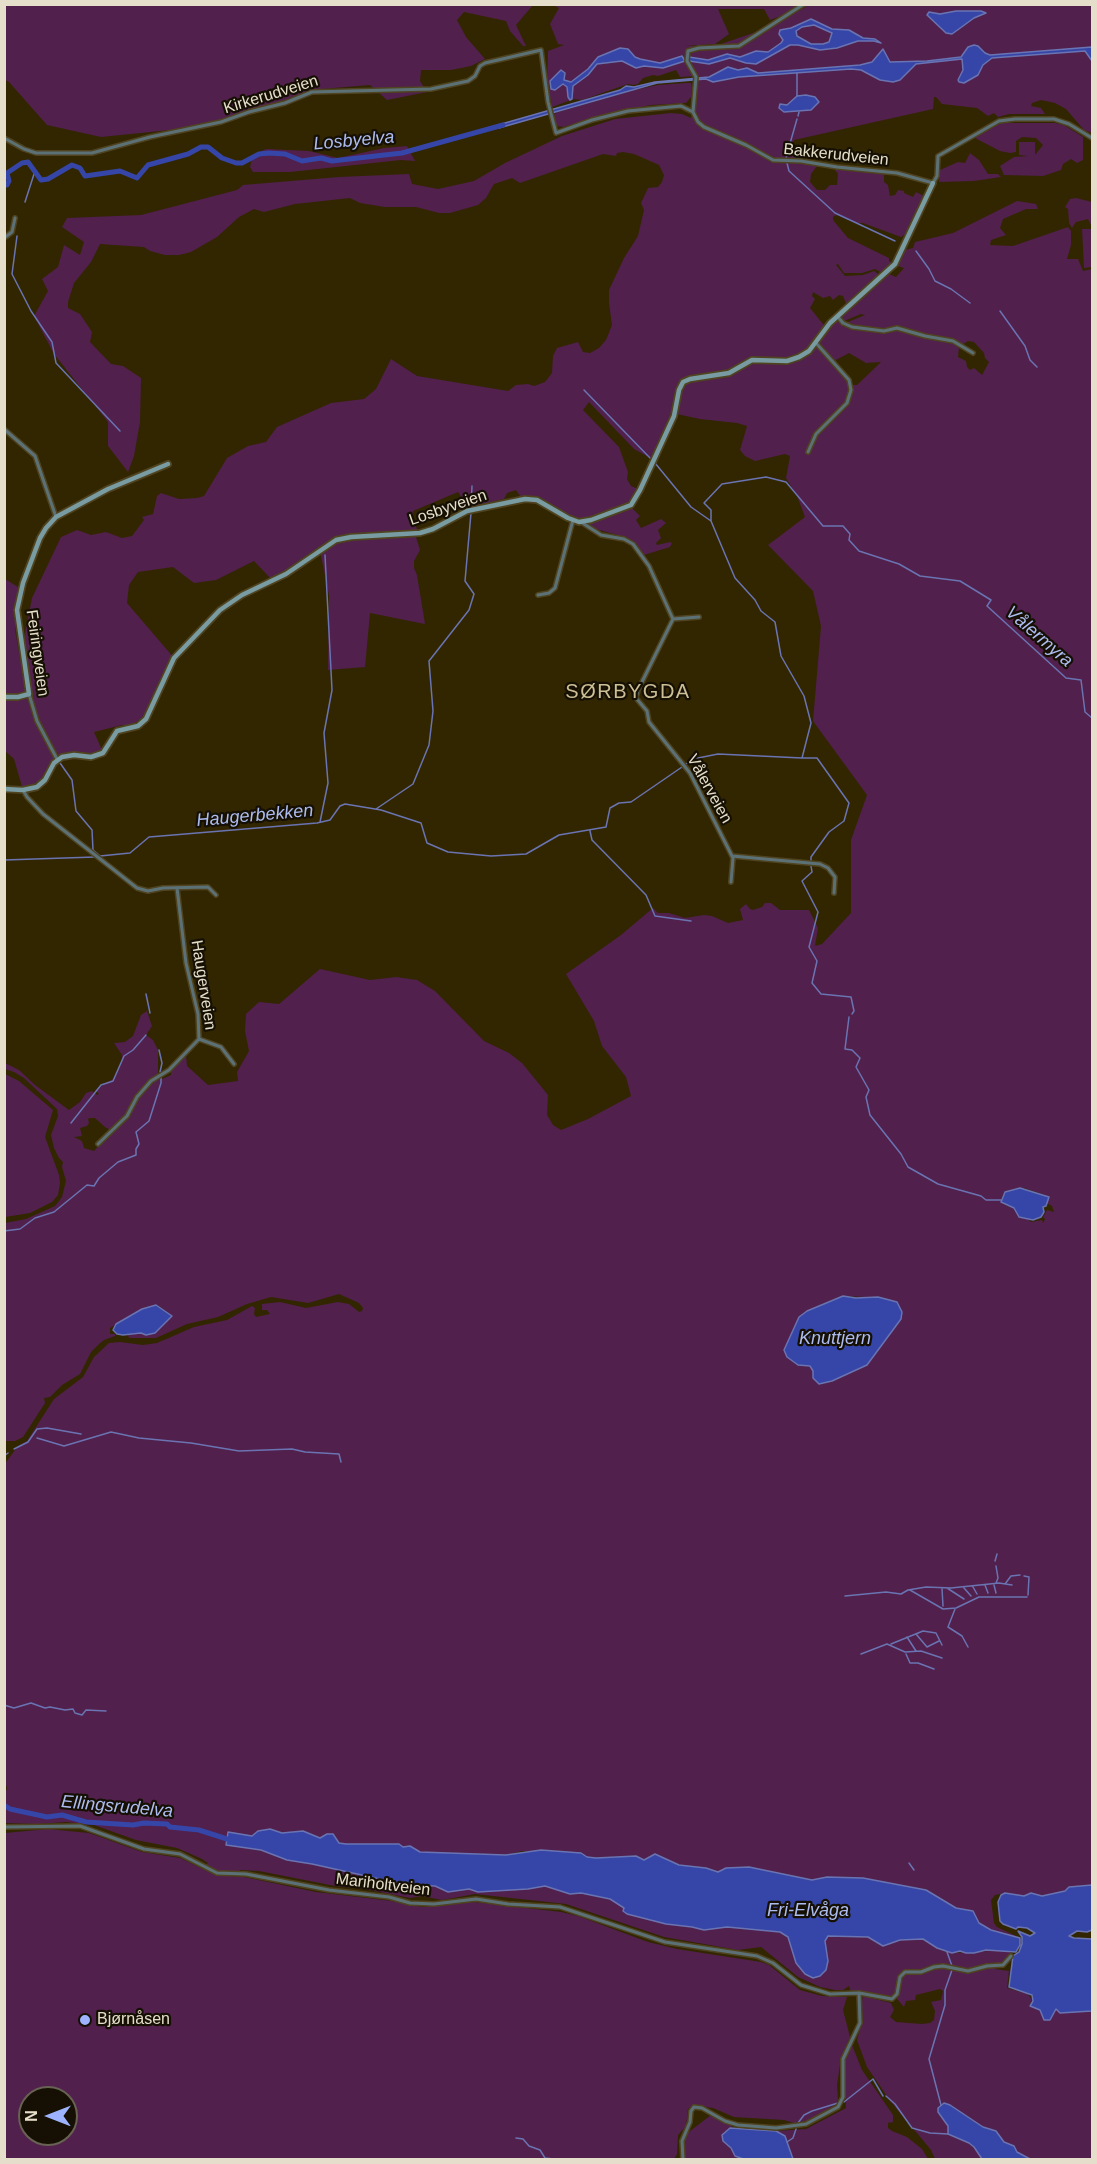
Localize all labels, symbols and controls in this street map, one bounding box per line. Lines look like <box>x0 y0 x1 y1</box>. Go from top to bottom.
street label: Kirkerudveien <box>221 72 321 118</box>
water label: Losbyelva <box>313 127 395 155</box>
street label: Bakkerudveien <box>782 140 890 170</box>
street label: Losbyveien <box>407 486 489 530</box>
water label: Vålermyra <box>1001 602 1077 672</box>
street label: Feiringveien <box>21 609 53 697</box>
district label: SØRBYGDA <box>565 680 691 704</box>
street label: Vålerveien <box>682 751 736 827</box>
water label: Haugerbekken <box>196 800 314 832</box>
street label: Haugerveien <box>186 939 220 1031</box>
water label: Knuttjern <box>799 1328 871 1350</box>
water label: Ellingsrudelva <box>60 1791 174 1823</box>
street label: Mariholtveien <box>335 1870 431 1900</box>
water label: Fri-Elvåga <box>767 1900 849 1922</box>
place label: Bjørnåsen <box>97 2010 170 2030</box>
marker: Bjørnåsen <box>78 2013 92 2027</box>
north arrow <box>18 2086 78 2146</box>
text: N <box>23 2110 40 2122</box>

